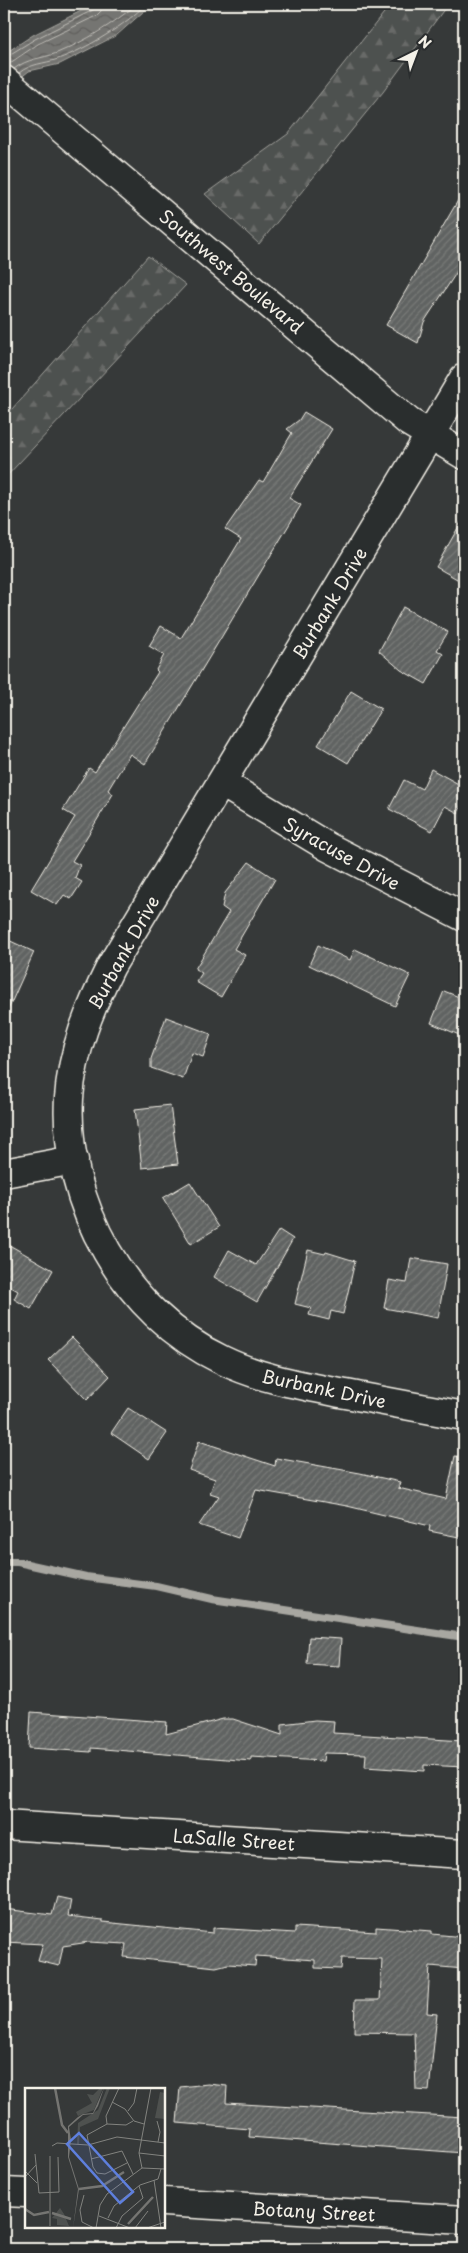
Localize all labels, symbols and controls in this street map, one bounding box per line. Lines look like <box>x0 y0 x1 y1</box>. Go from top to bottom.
north arrow <box>390 28 440 78</box>
text: N <box>414 30 436 53</box>
street label: Southwest Boulevard <box>154 202 310 340</box>
street label: Burbank Drive <box>285 542 373 664</box>
street label: Syracuse Drive <box>279 810 405 896</box>
street label: Burbank Drive <box>81 890 165 1014</box>
street label: Burbank Drive <box>259 1362 389 1414</box>
street label: LaSalle Street <box>172 1821 296 1857</box>
inset map <box>25 2088 165 2228</box>
street label: Botany Street <box>252 2194 376 2228</box>

